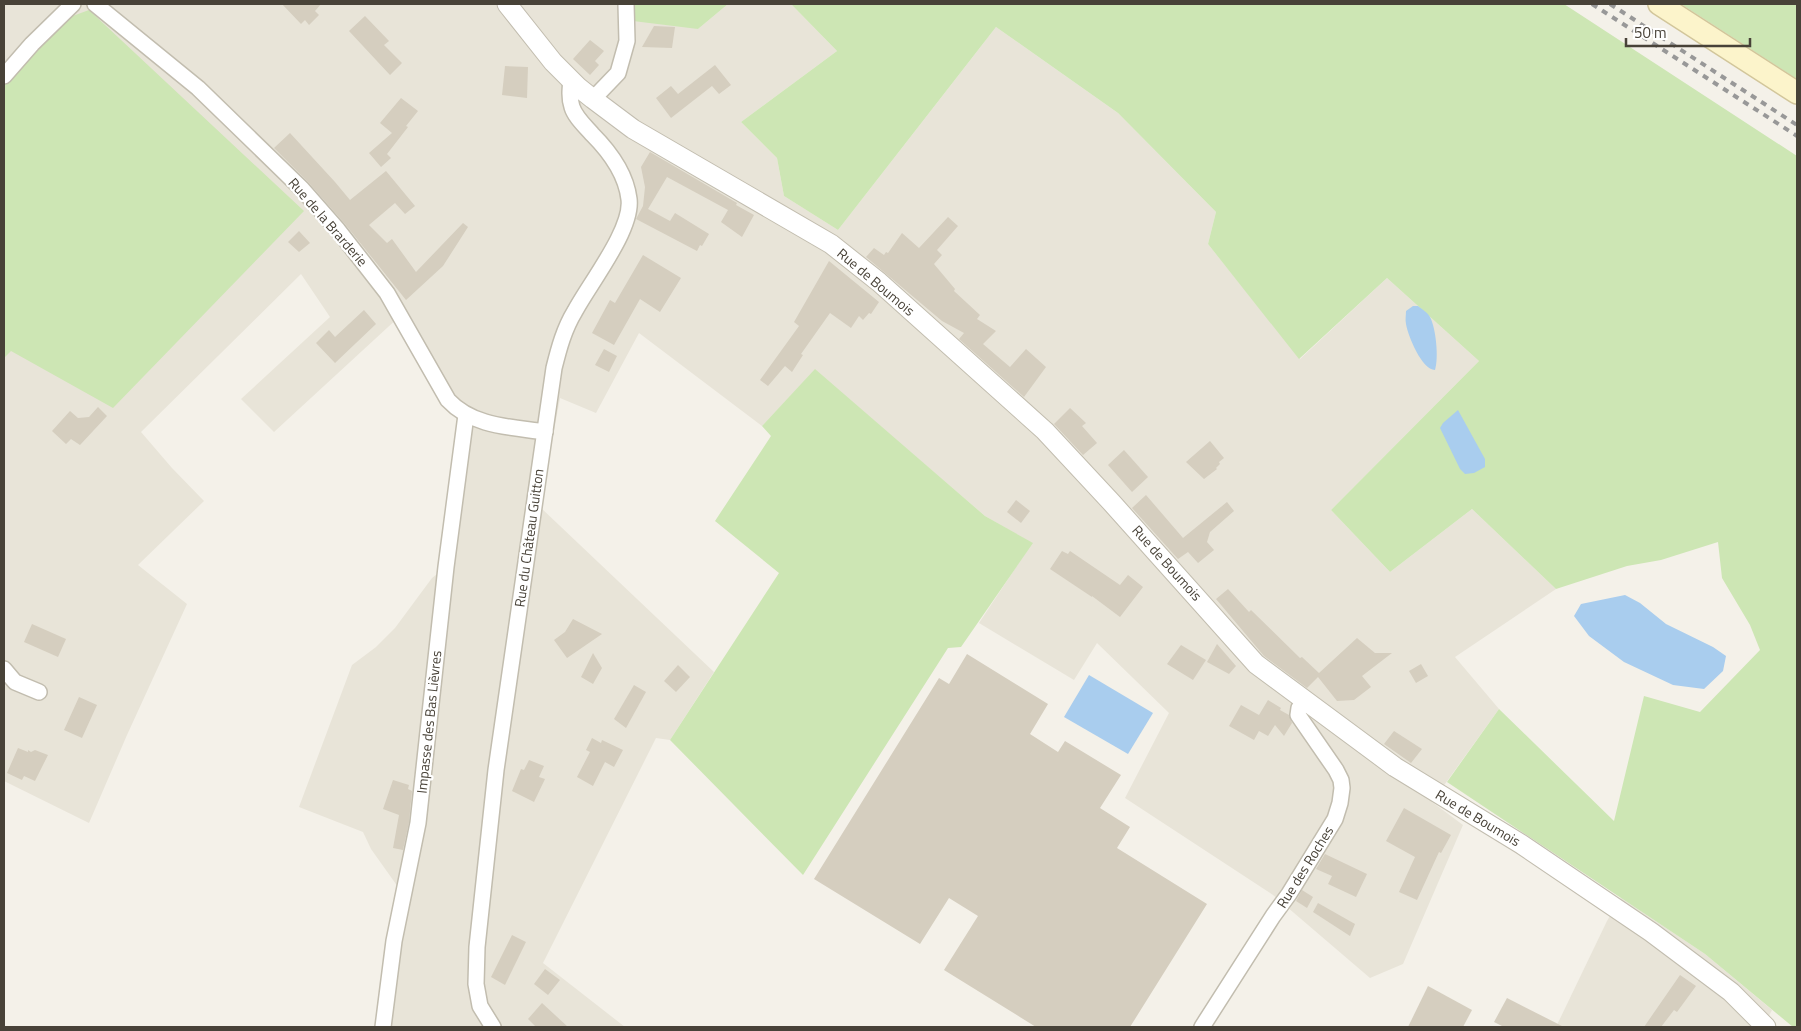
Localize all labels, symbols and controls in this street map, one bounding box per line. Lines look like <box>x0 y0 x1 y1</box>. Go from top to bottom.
scale bar <box>1626 15 1750 47</box>
text: 50 m <box>1634 21 1667 44</box>
street label: Rue de la Brarderie <box>284 173 373 271</box>
street label: Rue de Boumois <box>833 243 920 320</box>
street label: Rue du Château Guitton <box>508 467 549 609</box>
street label: Rue de Boumois <box>1128 520 1207 605</box>
street label: Impasse des Bas Lièvres <box>411 649 446 795</box>
street label: Rue de Boumois <box>1432 784 1525 851</box>
street label: Rue des Roches <box>1271 822 1338 912</box>

